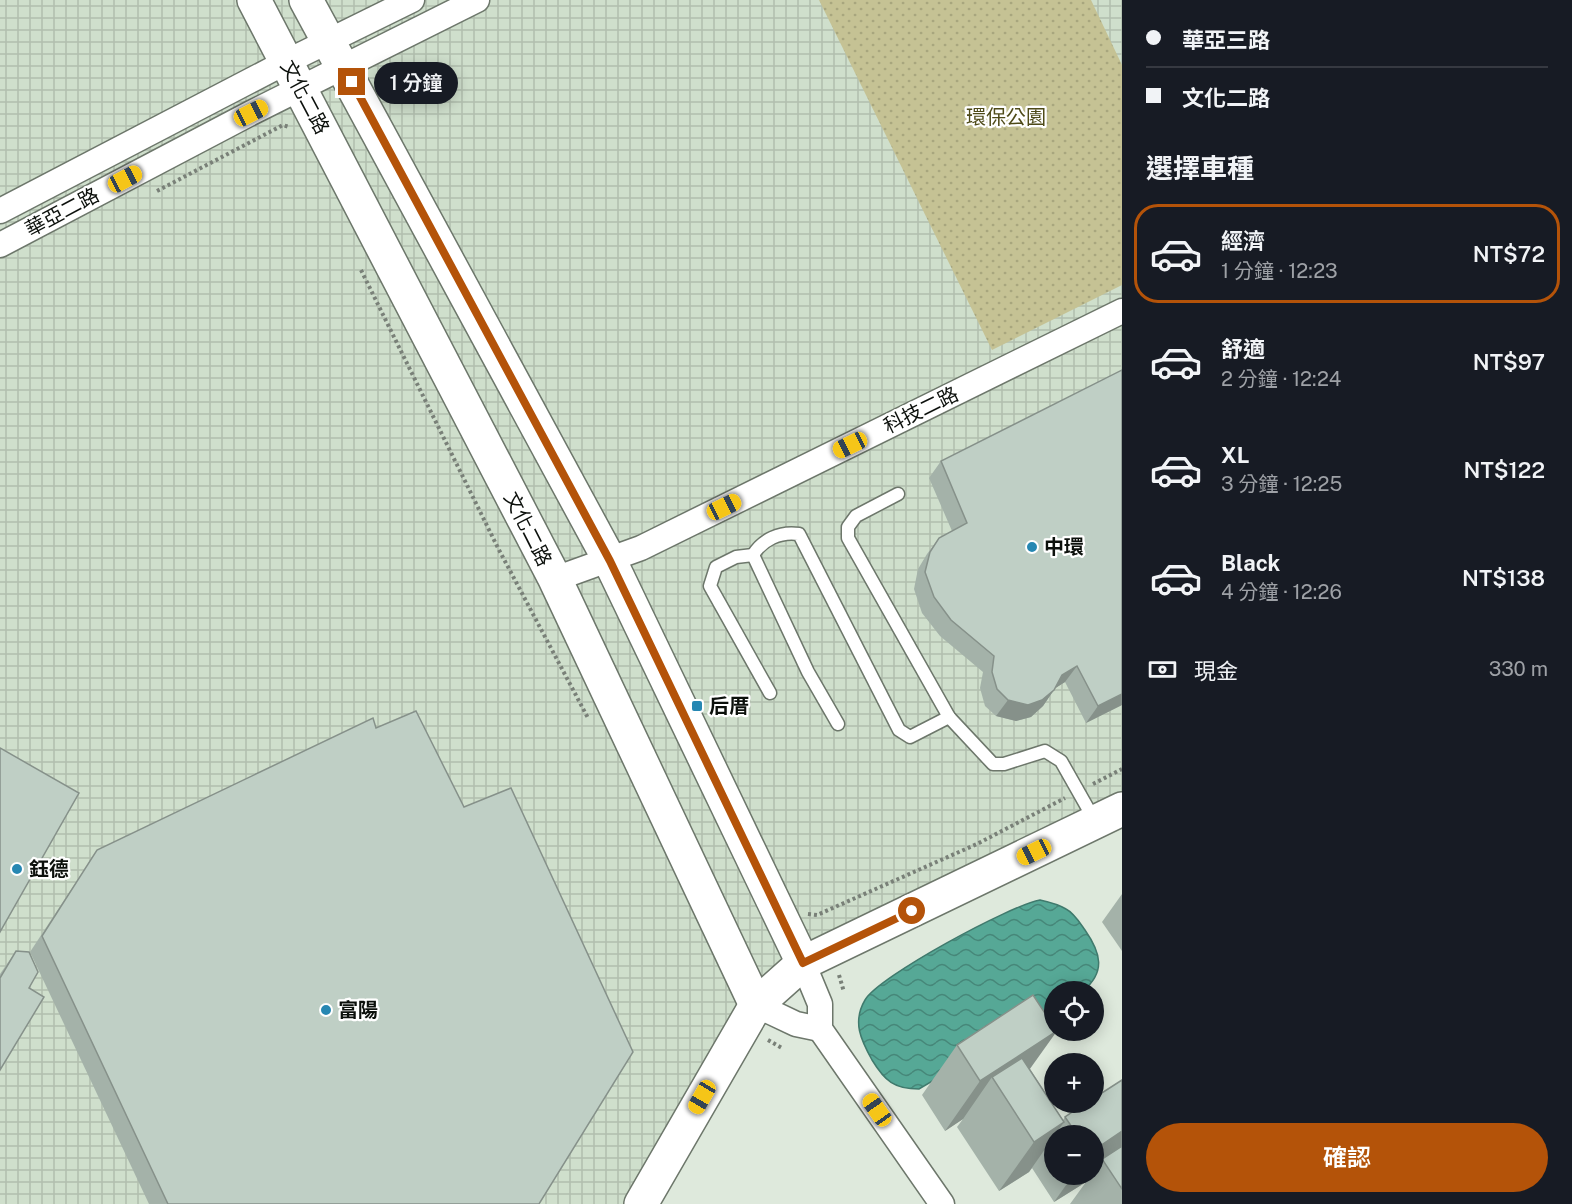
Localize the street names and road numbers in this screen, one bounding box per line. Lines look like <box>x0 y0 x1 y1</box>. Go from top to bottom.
street label: 文化二路 <box>276 56 334 138</box>
street label: 華亞二路 <box>21 183 103 241</box>
street label: 科技二路 <box>880 382 962 438</box>
street label: 文化二路 <box>499 488 557 570</box>

